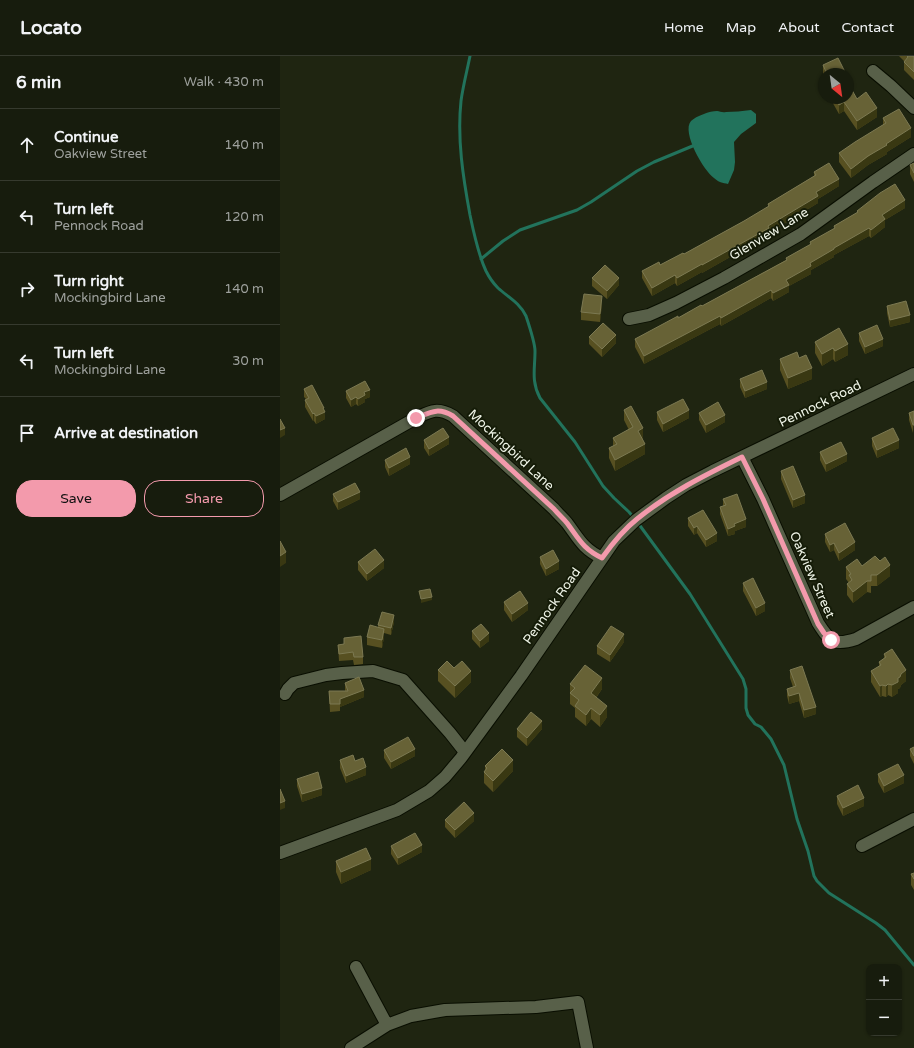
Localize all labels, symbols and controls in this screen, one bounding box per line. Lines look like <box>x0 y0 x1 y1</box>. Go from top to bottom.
text: Locato <box>20 17 82 39</box>
text: Home <box>664 19 704 36</box>
text: Map <box>726 19 756 36</box>
text: About <box>778 19 820 36</box>
text: Contact <box>842 19 894 36</box>
north arrow <box>818 68 854 104</box>
text: 6 min <box>16 72 61 93</box>
text: Walk · 430 m <box>184 74 264 90</box>
text: Continue <box>54 128 118 146</box>
icon: ahead <box>16 134 38 156</box>
text: 140 m <box>224 137 264 153</box>
text: Oakview Street <box>54 146 147 162</box>
text: Turn left <box>54 200 114 218</box>
street label: Glenview Lane <box>727 204 811 264</box>
icon: left <box>16 206 38 228</box>
text: 120 m <box>224 209 264 225</box>
text: Pennock Road <box>54 218 144 234</box>
text: Turn right <box>54 272 124 290</box>
icon: right <box>16 278 38 300</box>
text: 140 m <box>224 281 264 297</box>
text: Mockingbird Lane <box>54 290 166 306</box>
text: Turn left <box>54 344 114 362</box>
icon: left <box>16 350 38 372</box>
text: 30 m <box>232 353 264 369</box>
text: Mockingbird Lane <box>54 362 166 378</box>
street label: Pennock Road <box>776 377 864 431</box>
street label: Mockingbird Lane <box>465 406 557 494</box>
route end <box>407 409 425 427</box>
icon: arrive <box>16 422 38 444</box>
text: Arrive at destination <box>54 424 198 442</box>
button: Save <box>16 480 136 517</box>
button: Share <box>144 480 264 517</box>
street label: Oakview Street <box>786 529 838 621</box>
street label: Pennock Road <box>520 565 584 647</box>
route start <box>822 631 840 649</box>
map controls <box>866 964 902 1036</box>
button: + <box>866 964 902 1000</box>
button: − <box>866 1000 902 1036</box>

